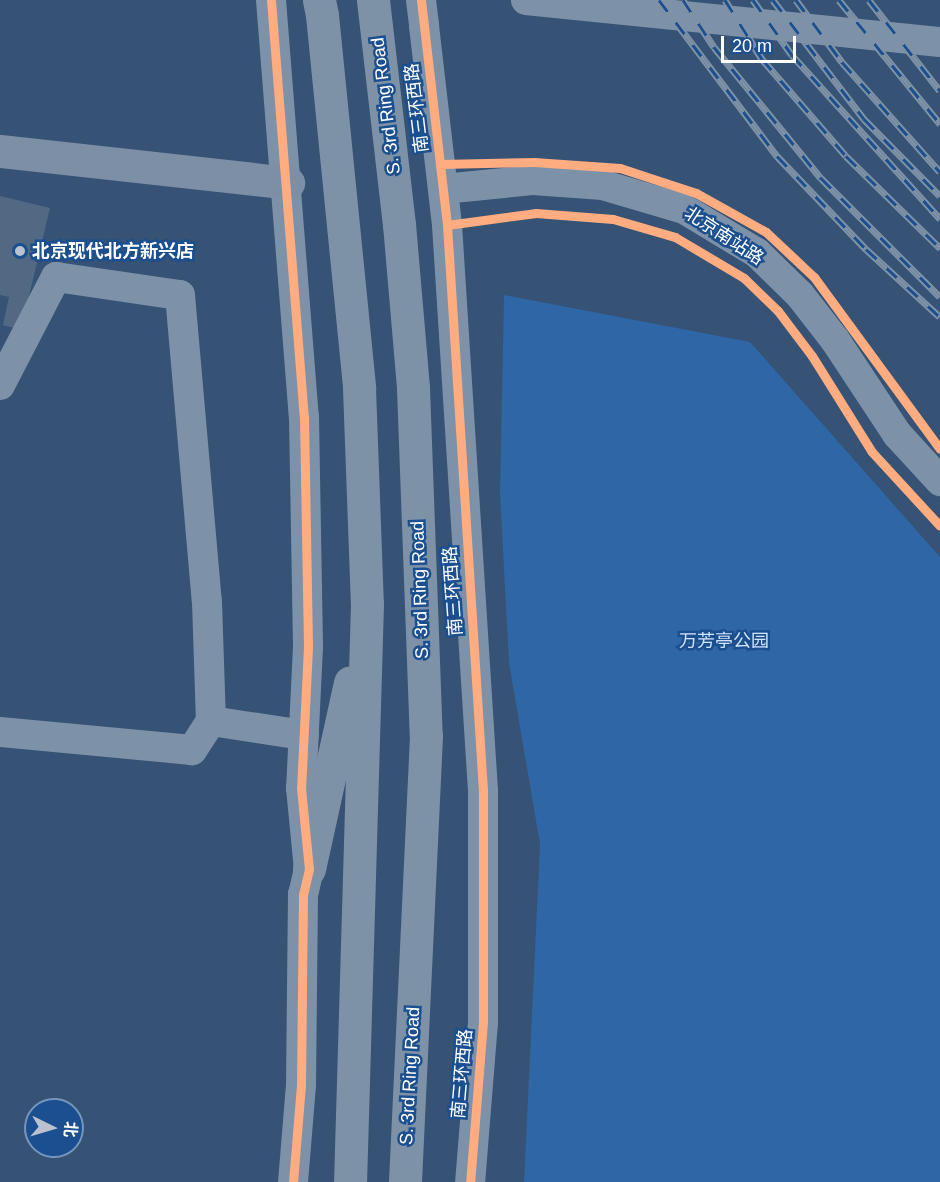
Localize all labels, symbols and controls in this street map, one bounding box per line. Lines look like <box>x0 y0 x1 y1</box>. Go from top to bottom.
scale bar <box>724 24 799 62</box>
street label: S. 3rd Ring Road <box>367 36 405 176</box>
text: 20 m <box>732 36 772 56</box>
street label: 南三环西路 <box>401 62 433 154</box>
street label: 北京南站路 <box>680 202 768 270</box>
place label: 北京现代北方新兴店 <box>32 240 194 262</box>
marker: 北京现代北方新兴店 <box>13 244 27 258</box>
street label: S. 3rd Ring Road <box>407 521 433 659</box>
street label: 南三环西路 <box>439 545 467 637</box>
park label: 万芳亭公园 <box>679 630 769 652</box>
street label: S. 3rd Ring Road <box>396 1006 424 1146</box>
street label: 南三环西路 <box>447 1028 477 1120</box>
north arrow <box>24 1098 84 1158</box>
text: 北 <box>61 1121 80 1138</box>

